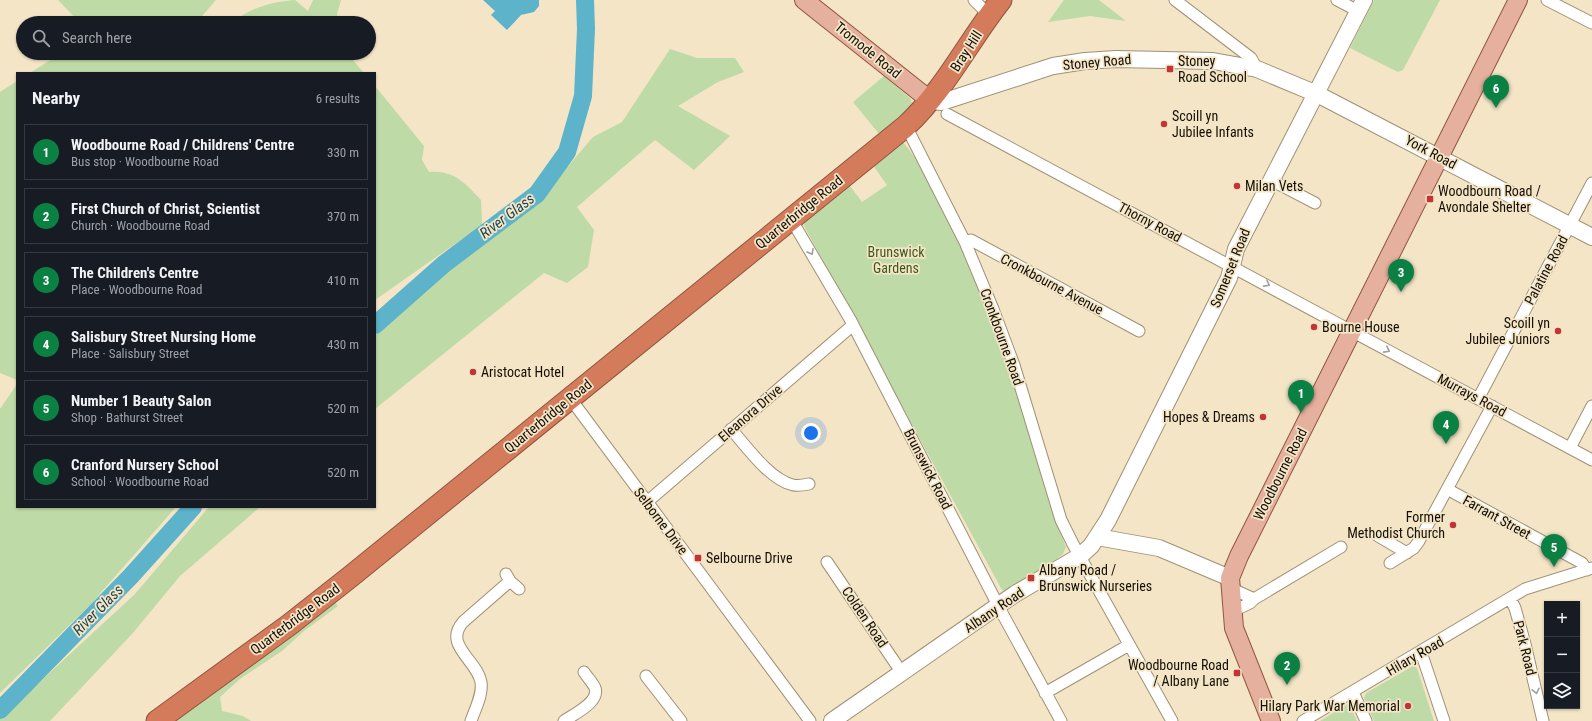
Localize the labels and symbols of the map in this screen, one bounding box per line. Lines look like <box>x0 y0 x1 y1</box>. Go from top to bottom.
street label: Tromode Road <box>832 19 904 81</box>
street label: Bray Hill <box>947 28 985 74</box>
street label: Stoney Road <box>1062 51 1132 73</box>
place label: Stoney Road School <box>1178 53 1247 85</box>
marker: Stoney Road School <box>1165 64 1175 74</box>
pin: 6 <box>1483 75 1509 108</box>
place label: Scoill yn Jubilee Infants <box>1172 108 1254 140</box>
marker: Scoill yn Jubilee Infants <box>1159 119 1169 129</box>
street label: York Road <box>1403 132 1459 172</box>
street label: Quarterbridge Road <box>752 172 846 252</box>
place label: Milan Vets <box>1245 178 1303 194</box>
marker: Milan Vets <box>1232 181 1242 191</box>
place label: Woodbourn Road / Avondale Shelter <box>1438 183 1541 215</box>
water label: River Glass <box>476 189 538 242</box>
marker: Woodbourn Road / Avondale Shelter <box>1425 194 1435 204</box>
street label: Thorny Road <box>1116 199 1184 245</box>
street label: Somerset Road <box>1207 226 1253 310</box>
street label: Palatine Road <box>1521 233 1571 307</box>
park label: Brunswick Gardens <box>868 244 925 276</box>
one-way arrow <box>806 248 813 255</box>
street label: Cronkbourne Avenue <box>998 250 1106 318</box>
pin: 3 <box>1388 259 1414 292</box>
one-way arrow <box>1262 280 1270 287</box>
street label: Cronkbourne Road <box>977 286 1027 388</box>
place label: Scoill yn Jubilee Juniors <box>1466 315 1550 347</box>
place label: Bourne House <box>1322 319 1400 335</box>
marker: Bourne House <box>1309 322 1319 332</box>
marker: Scoill yn Jubilee Juniors <box>1553 326 1563 336</box>
one-way arrow <box>1382 345 1390 352</box>
place label: Aristocat Hotel <box>481 364 564 380</box>
marker: Aristocat Hotel <box>468 367 478 377</box>
street label: Murrays Road <box>1435 370 1509 420</box>
street label: Quarterbridge Road <box>501 376 595 456</box>
pin: 1 <box>1288 380 1314 413</box>
street label: Eleanora Drive <box>715 381 785 445</box>
place label: Hopes & Dreams <box>1163 409 1255 425</box>
pin: 4 <box>1433 411 1459 444</box>
marker: Hopes & Dreams <box>1258 412 1268 422</box>
your location <box>801 423 821 443</box>
street label: Woodbourne Road <box>1250 425 1310 523</box>
street label: Brunswick Road <box>901 426 955 512</box>
street label: Selborne Drive <box>631 484 692 558</box>
street label: Farrant Street <box>1460 492 1534 542</box>
place label: Former Methodist Church <box>1347 509 1445 541</box>
marker: Former Methodist Church <box>1448 520 1458 530</box>
pin: 5 <box>1541 534 1567 567</box>
place label: Selbourne Drive <box>706 550 793 566</box>
marker: Selbourne Drive <box>693 553 703 563</box>
place label: Albany Road / Brunswick Nurseries <box>1039 562 1152 594</box>
marker: Albany Road / Brunswick Nurseries <box>1026 573 1036 583</box>
street label: Quarterbridge Road <box>247 580 343 658</box>
water label: River Glass <box>69 581 127 639</box>
street label: Colden Road <box>839 584 891 650</box>
street label: Albany Road <box>961 584 1027 636</box>
street label: Park Road <box>1510 619 1540 677</box>
street label: Hilary Road <box>1384 633 1446 679</box>
pin: 2 <box>1274 652 1300 685</box>
place label: Woodbourne Road / Albany Lane <box>1128 657 1229 689</box>
marker: Woodbourne Road / Albany Lane <box>1232 668 1242 678</box>
one-way arrow <box>1531 688 1539 694</box>
place label: Hilary Park War Memorial <box>1260 698 1400 714</box>
marker: Hilary Park War Memorial <box>1403 701 1413 711</box>

